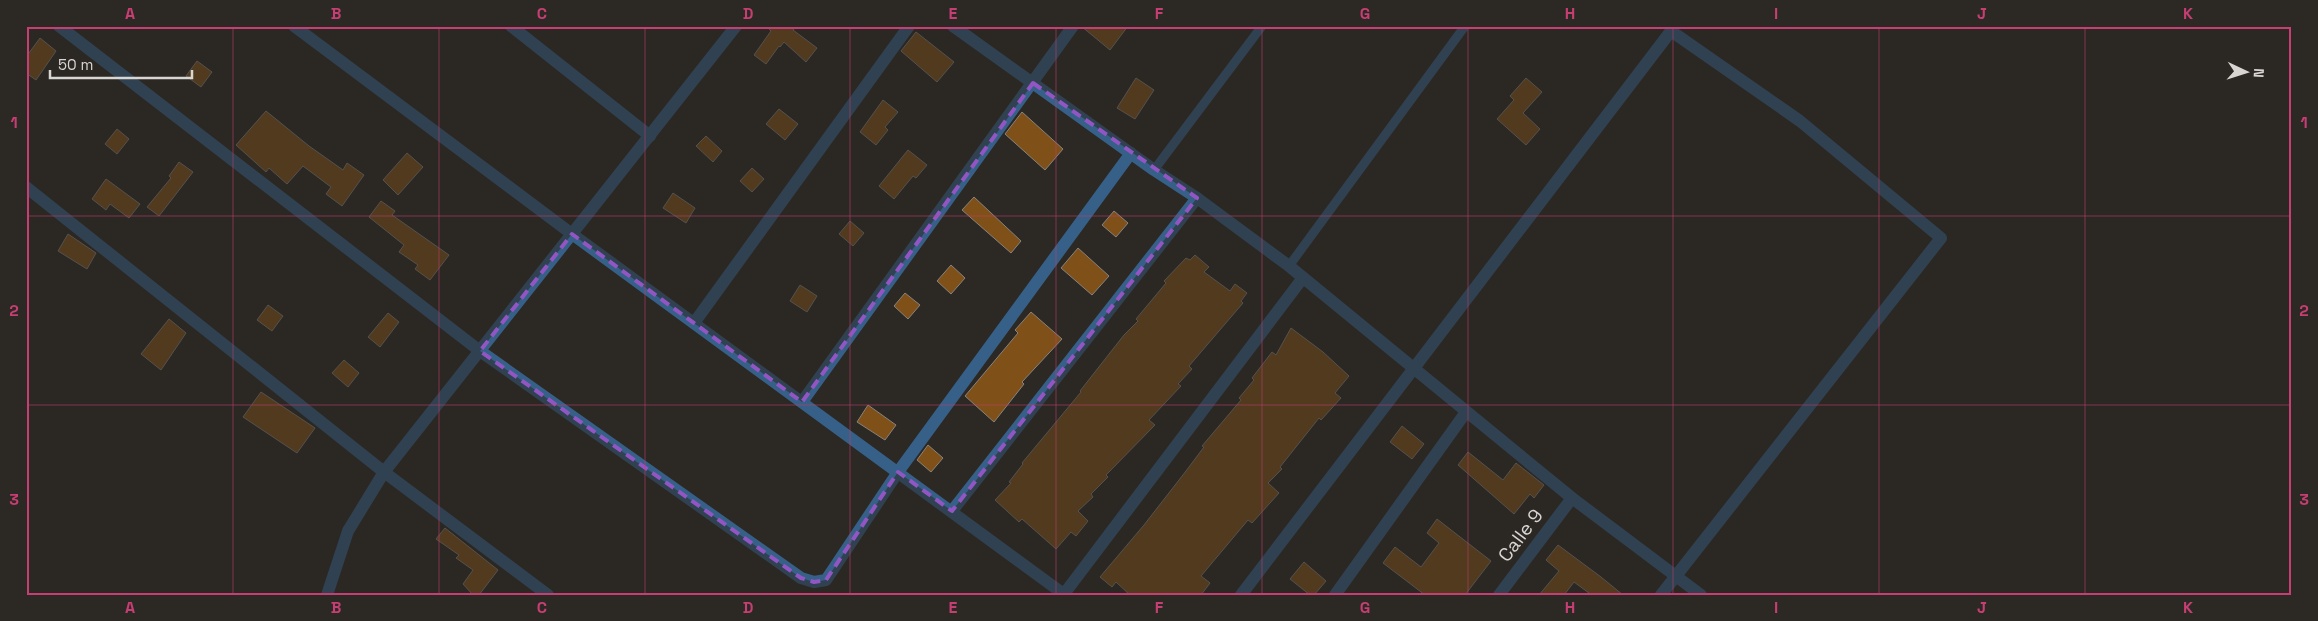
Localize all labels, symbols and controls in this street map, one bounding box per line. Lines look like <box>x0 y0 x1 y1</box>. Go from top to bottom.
text: A <box>125 3 135 24</box>
text: B <box>331 3 341 24</box>
text: C <box>537 3 547 24</box>
text: D <box>743 3 753 24</box>
text: E <box>949 3 958 24</box>
text: F <box>1155 3 1164 24</box>
text: G <box>1360 3 1370 24</box>
text: H <box>1565 3 1575 24</box>
text: I <box>1774 3 1778 24</box>
text: J <box>1977 3 1987 24</box>
text: K <box>2183 3 2193 24</box>
scale bar <box>50 48 192 80</box>
north arrow <box>2220 48 2270 98</box>
text: 50 m <box>58 55 93 74</box>
text: N <box>2250 68 2268 78</box>
text: 1 <box>10 112 18 133</box>
text: 1 <box>2300 112 2308 133</box>
text: 2 <box>9 300 19 321</box>
text: 2 <box>2299 300 2309 321</box>
text: 3 <box>9 489 19 510</box>
text: 3 <box>2299 489 2309 510</box>
street label: Calle 9 <box>1492 504 1548 567</box>
text: A <box>125 597 135 618</box>
text: B <box>331 597 341 618</box>
text: C <box>537 597 547 618</box>
text: D <box>743 597 753 618</box>
text: E <box>949 597 958 618</box>
text: F <box>1155 597 1164 618</box>
text: G <box>1360 597 1370 618</box>
text: H <box>1565 597 1575 618</box>
text: I <box>1774 597 1778 618</box>
text: J <box>1977 597 1987 618</box>
text: K <box>2183 597 2193 618</box>

